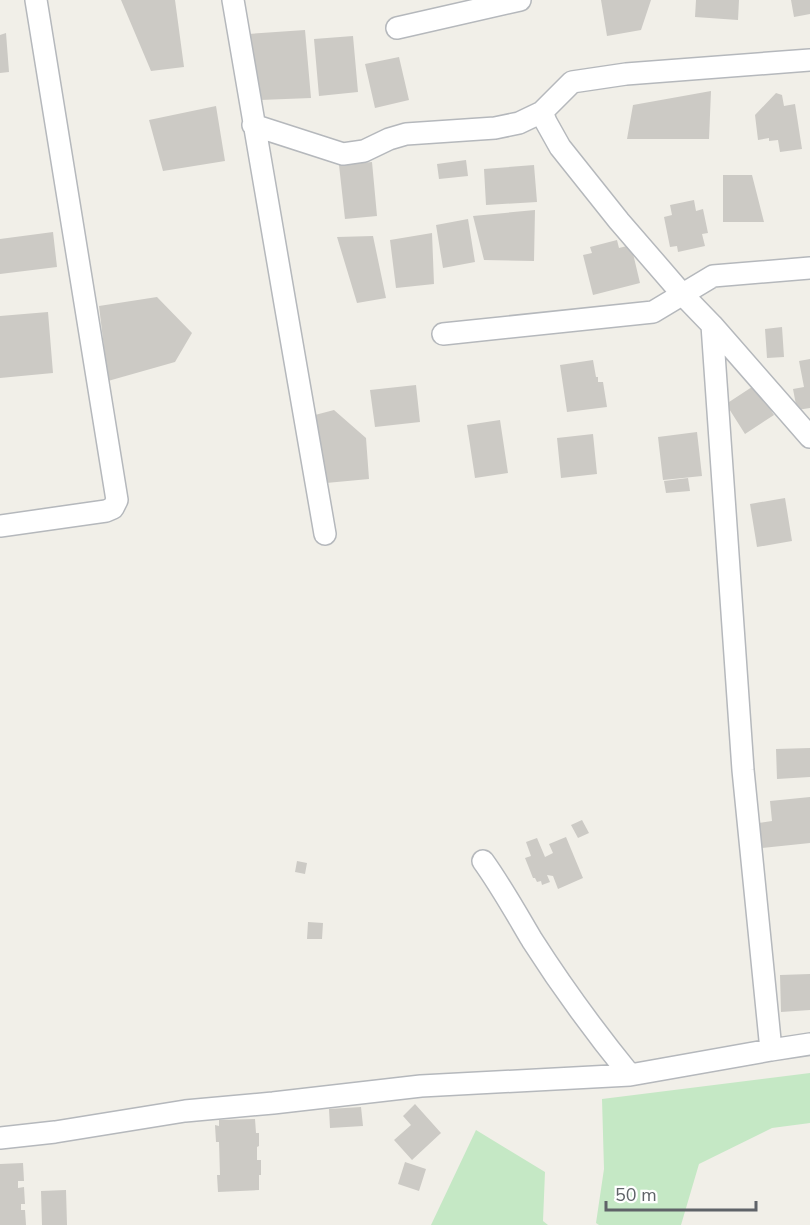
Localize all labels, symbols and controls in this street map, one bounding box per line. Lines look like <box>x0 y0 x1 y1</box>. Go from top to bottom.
scale bar <box>606 1174 756 1212</box>
text: 50 m <box>615 1183 657 1207</box>

